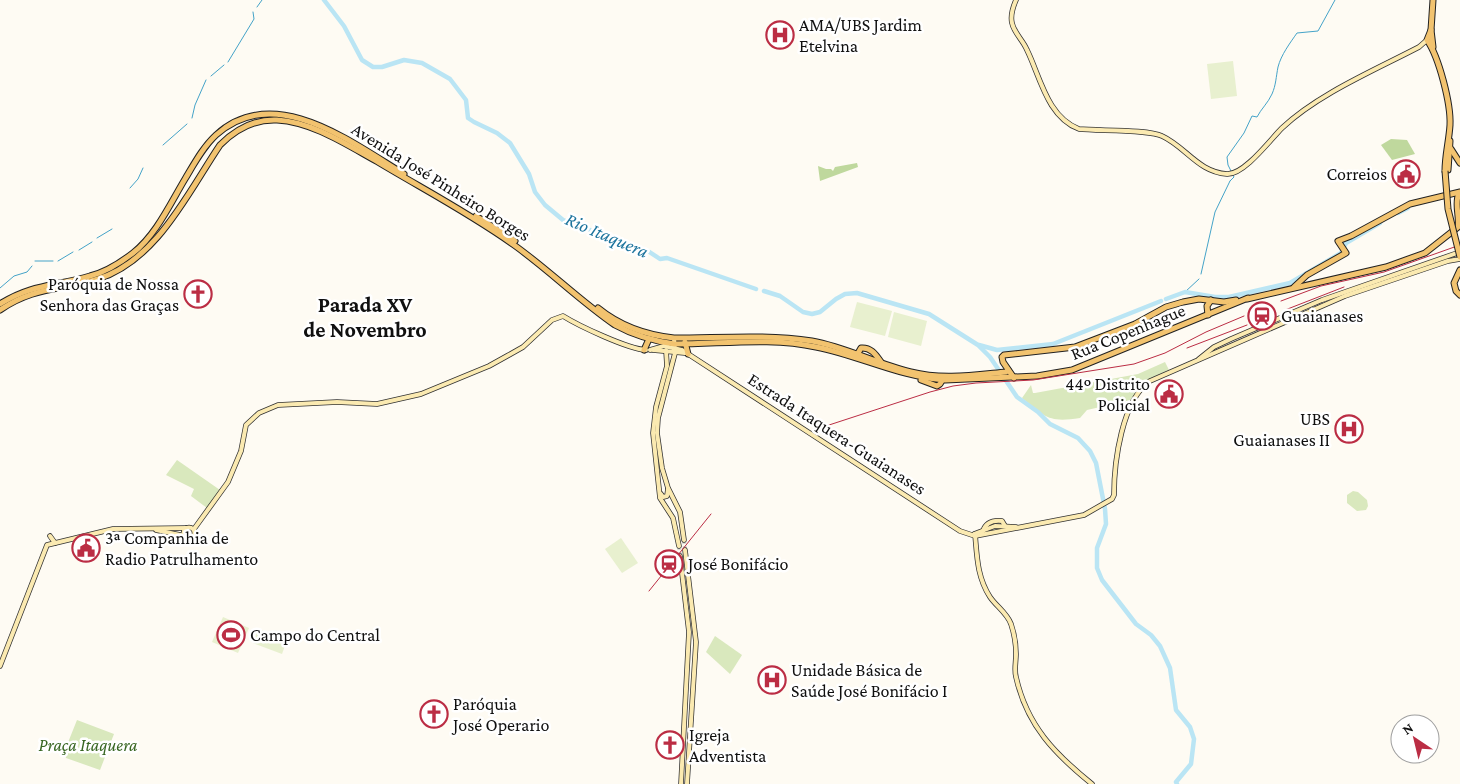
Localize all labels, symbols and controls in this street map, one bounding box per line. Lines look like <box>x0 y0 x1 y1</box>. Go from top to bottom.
place label: AMA/UBS Jardim Etelvina <box>799 15 922 56</box>
hospital icon: AMA/UBS Jardim Etelvina <box>765 20 795 50</box>
street label: Avenida José Pinheiro Borges <box>348 119 534 245</box>
public building icon: Correios <box>1391 159 1421 189</box>
place label: Correios <box>1327 164 1387 184</box>
water label: Rio Itaquera <box>562 208 652 262</box>
place label: Paróquia de Nossa Senhora das Graças <box>40 274 179 315</box>
church icon: Paróquia de Nossa Senhora das Graças <box>183 279 213 309</box>
district label: Parada XV de Novembro <box>303 292 427 342</box>
street label: Rua Copenhague <box>1068 300 1188 364</box>
station icon: Guaianases <box>1247 301 1277 331</box>
place label: Guaianases <box>1281 306 1363 326</box>
street label: Estrada Itaquera-Guaianases <box>744 369 930 499</box>
place label: 44º Distrito Policial <box>1065 374 1150 415</box>
public building icon: 44º Distrito Policial <box>1154 379 1184 409</box>
place label: UBS Guaianases II <box>1233 409 1330 450</box>
hospital icon: UBS Guaianases II <box>1334 414 1364 444</box>
place label: 3ª Companhia de Radio Patrulhamento <box>105 528 258 569</box>
public building icon: 3ª Companhia de Radio Patrulhamento <box>71 533 101 563</box>
station icon: José Bonifácio <box>654 549 684 579</box>
place label: José Bonifácio <box>686 554 789 574</box>
sports icon: Campo do Central <box>216 620 246 650</box>
place label: Campo do Central <box>250 625 380 645</box>
place label: Unidade Básica de Saúde José Bonifácio I <box>791 660 947 701</box>
hospital icon: Unidade Básica de Saúde José Bonifácio I <box>757 665 787 695</box>
place label: Paróquia José Operario <box>451 694 550 735</box>
church icon: Paróquia José Operario <box>419 699 449 729</box>
north arrow <box>1390 714 1440 764</box>
text: N <box>1399 719 1416 738</box>
place label: Igreja Adventista <box>689 725 766 766</box>
church icon: Igreja Adventista <box>655 730 685 760</box>
park label: Praça Itaquera <box>38 735 138 755</box>

